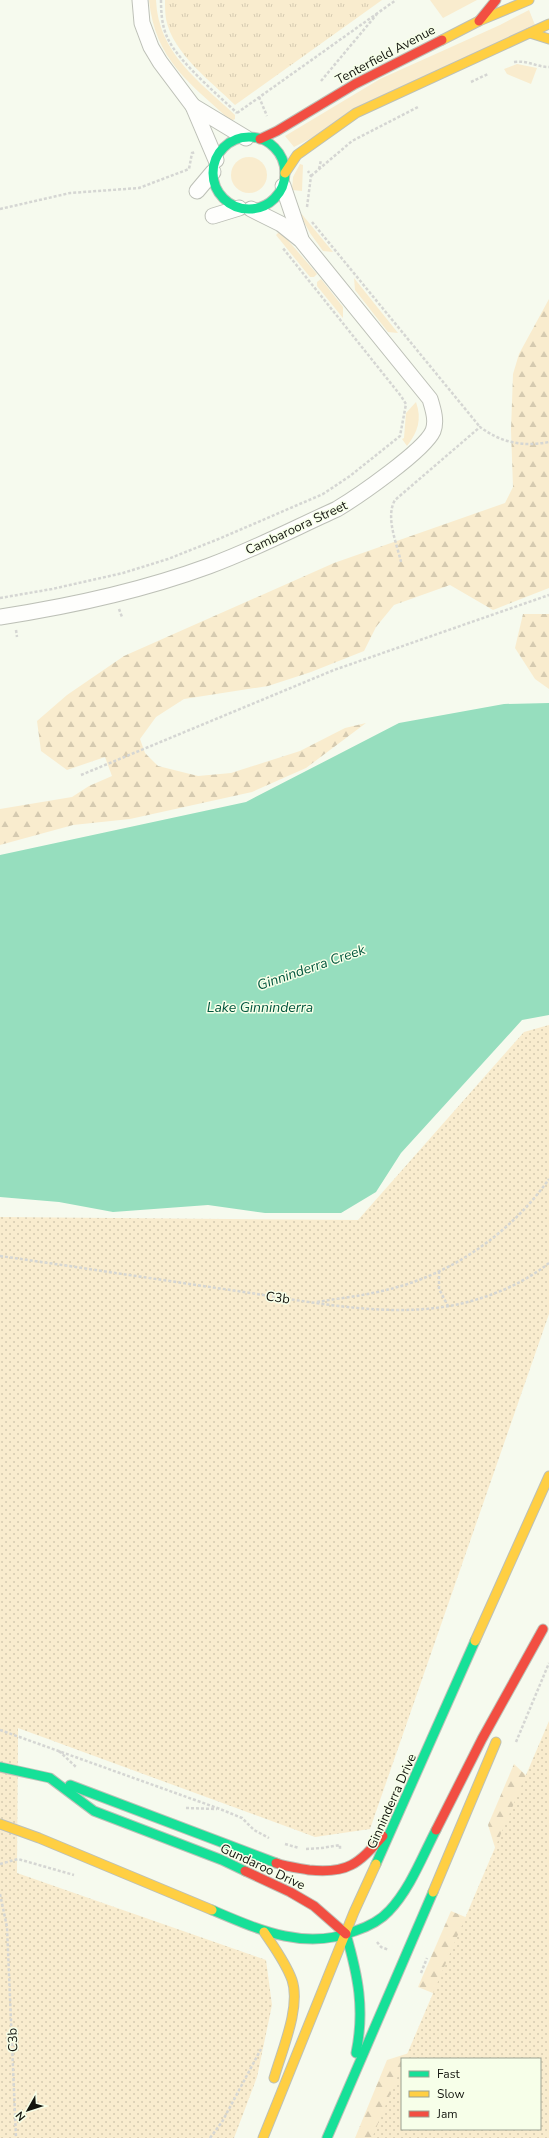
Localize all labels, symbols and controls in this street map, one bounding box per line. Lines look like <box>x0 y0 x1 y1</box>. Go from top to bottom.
street label: Tenterfield Avenue <box>332 21 439 89</box>
street label: Cambaroora Street <box>243 496 351 559</box>
water label: Ginninderra Creek <box>254 940 369 995</box>
water label: Lake Ginninderra <box>207 998 313 1017</box>
street label: C3b <box>265 1287 291 1309</box>
street label: Ginninderra Drive <box>363 1751 421 1852</box>
street label: Gundaroo Drive <box>217 1839 308 1894</box>
street label: C3b <box>3 2027 23 2052</box>
legend <box>401 2058 541 2130</box>
text: Fast <box>437 2066 460 2082</box>
text: Slow <box>437 2086 465 2102</box>
north arrow <box>8 2090 48 2130</box>
text: Jam <box>436 2106 458 2122</box>
text: N <box>12 2108 29 2124</box>

